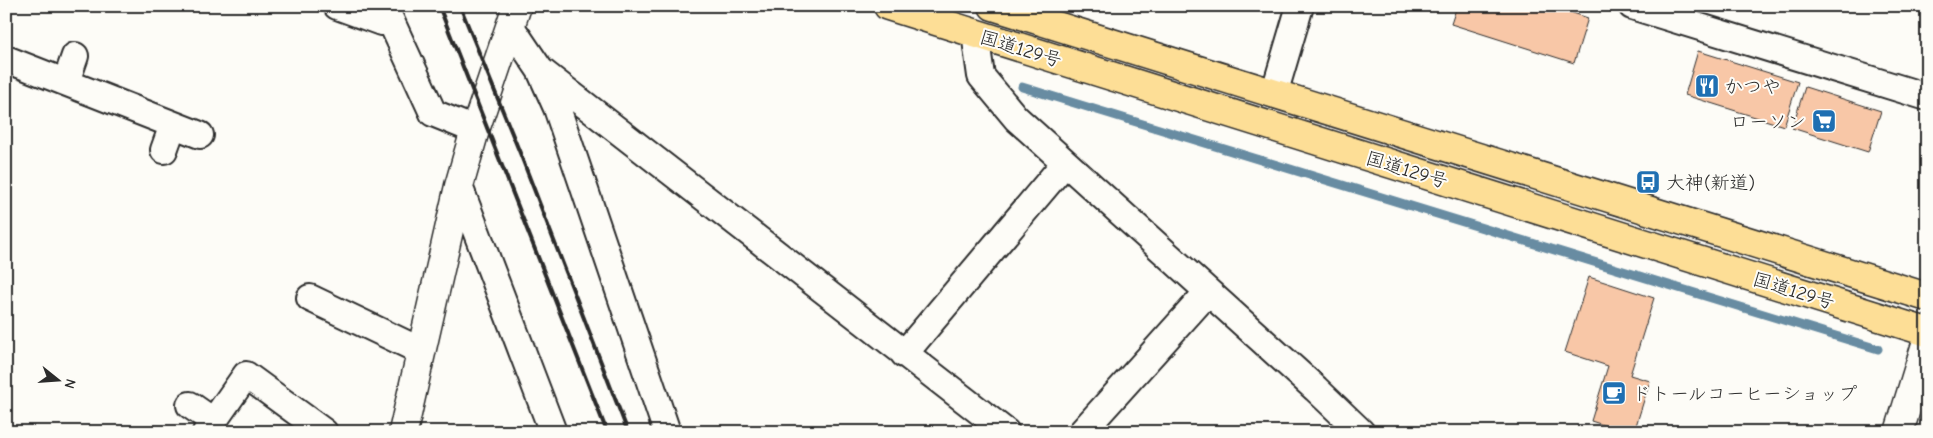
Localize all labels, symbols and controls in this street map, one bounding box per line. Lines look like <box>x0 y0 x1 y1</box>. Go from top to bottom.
street label: 国道129号 <box>977 26 1064 72</box>
restaurant icon: かつや <box>1694 73 1720 99</box>
place label: かつや <box>1724 76 1781 98</box>
supermarket icon: ローソン <box>1811 108 1837 134</box>
place label: ローソン <box>1730 111 1806 133</box>
street label: 国道129号 <box>1363 147 1450 193</box>
bus stop icon: 大神(新道) <box>1635 169 1661 195</box>
place label: 大神(新道) <box>1666 172 1755 194</box>
street label: 国道129号 <box>1750 268 1837 314</box>
north arrow <box>32 356 82 406</box>
text: N <box>60 377 79 391</box>
cafe icon: ドトールコーヒーショップ <box>1601 380 1627 406</box>
place label: ドトールコーヒーショップ <box>1632 383 1857 405</box>

